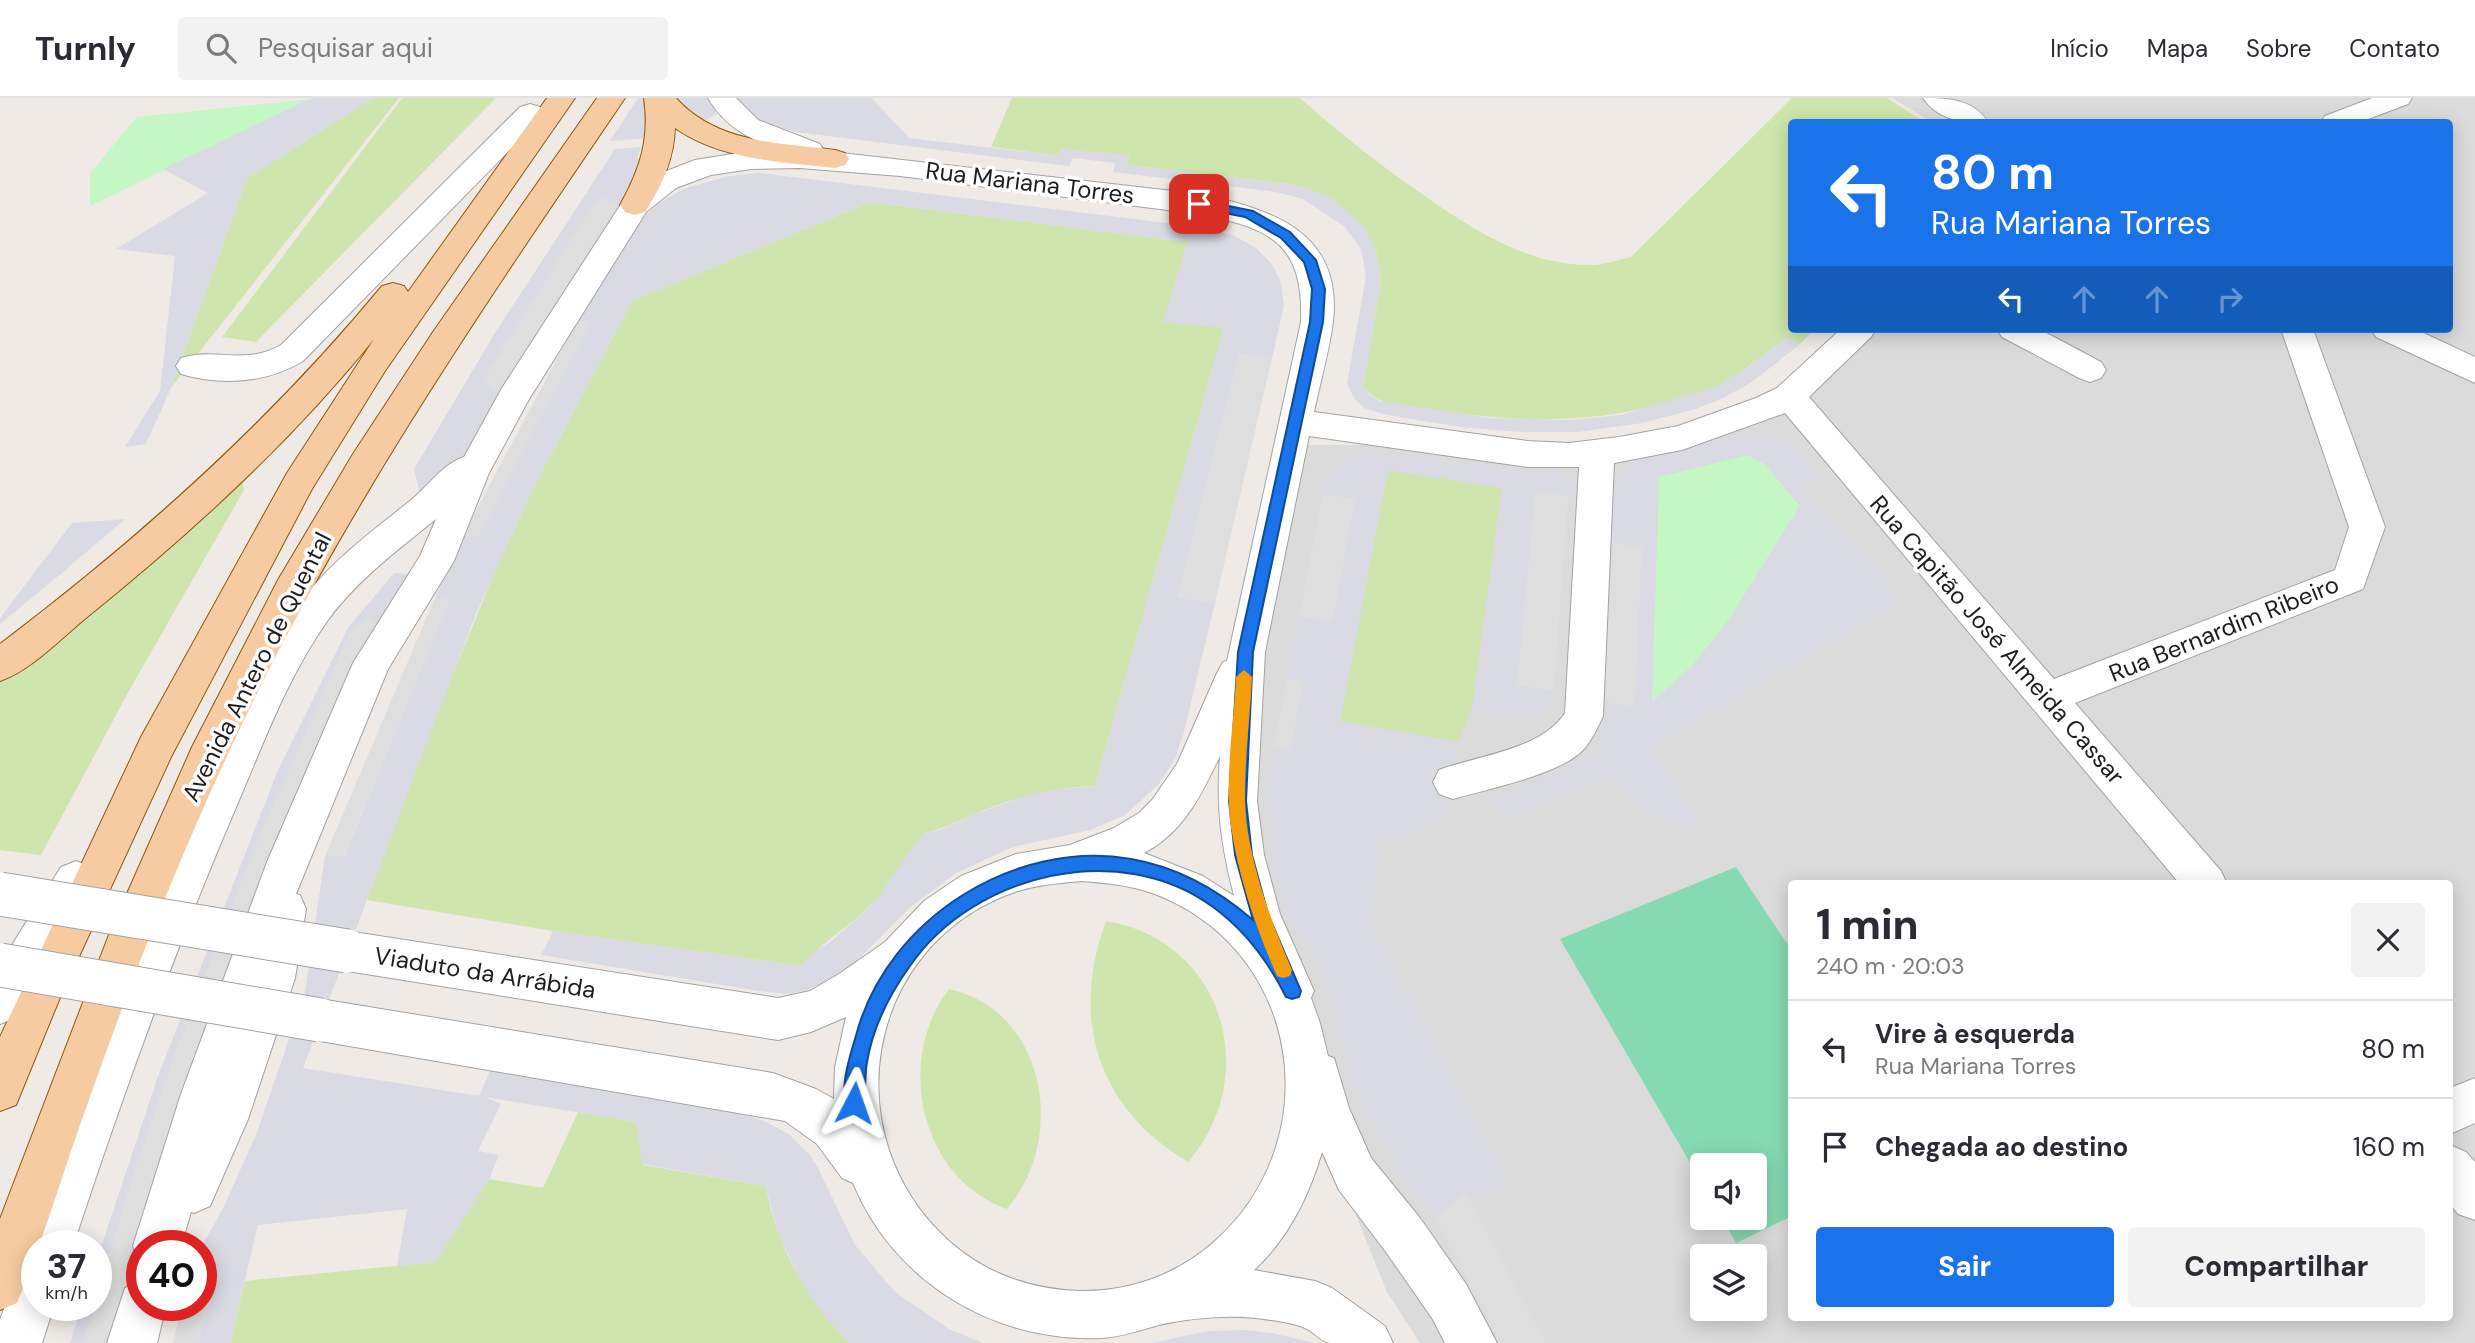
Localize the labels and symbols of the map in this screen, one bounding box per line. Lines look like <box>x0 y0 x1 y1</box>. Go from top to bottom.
street label: Rua Mariana Torres <box>924 154 1136 211</box>
pin <box>1169 174 1229 234</box>
street label: Rua Capitão José Almeida Cassar <box>1863 489 2131 791</box>
street label: Avenida Antero de Quental <box>175 527 338 807</box>
street label: Rua Bernardim Ribeiro <box>2104 568 2343 689</box>
street label: Viaduto da Arrábida <box>372 940 598 1005</box>
position arrow <box>817 1066 891 1140</box>
speed limit sign: 40 <box>126 1230 217 1321</box>

